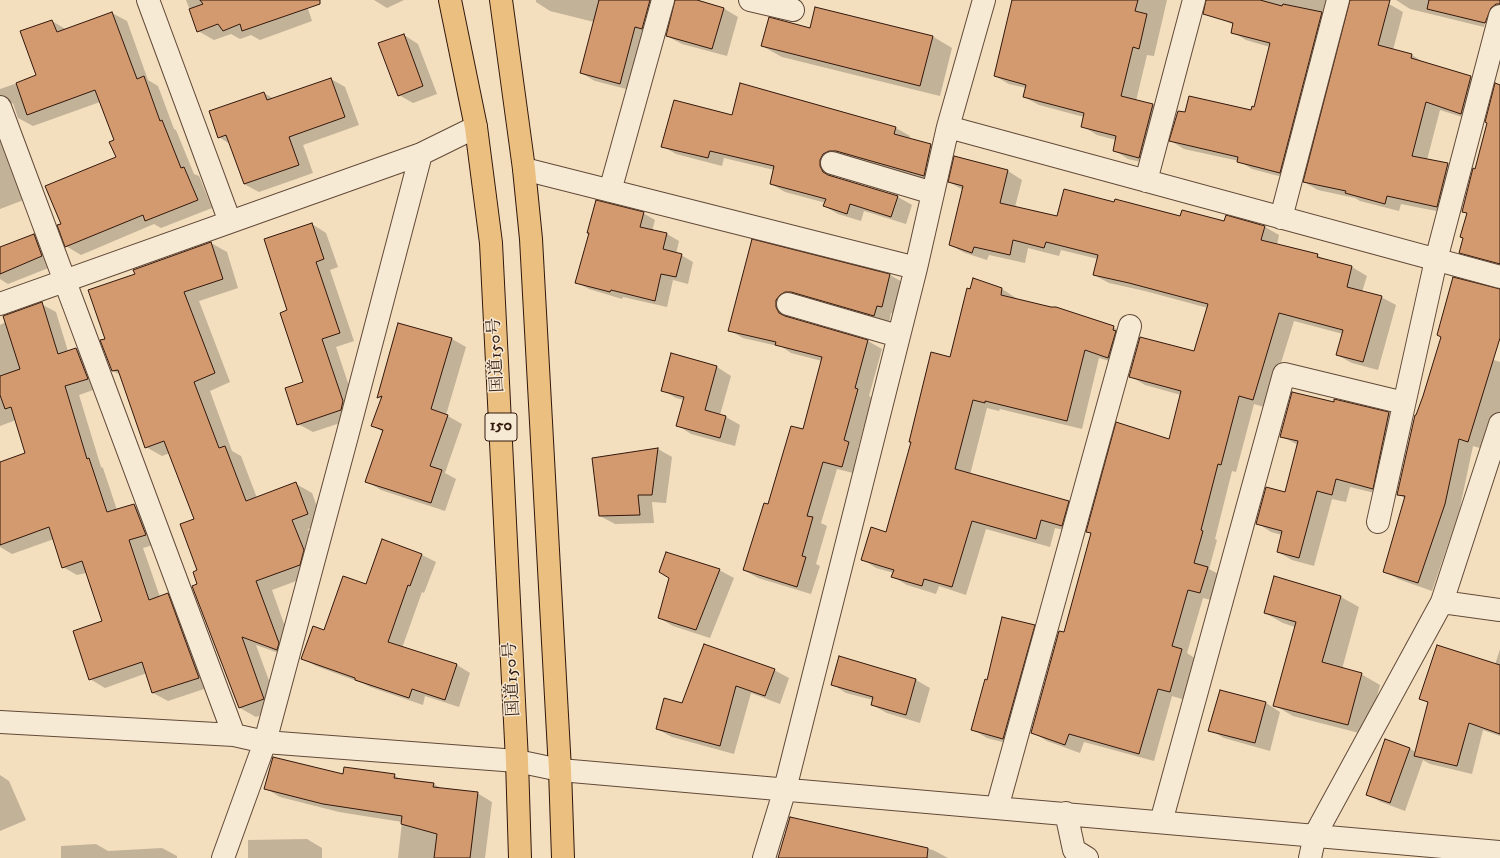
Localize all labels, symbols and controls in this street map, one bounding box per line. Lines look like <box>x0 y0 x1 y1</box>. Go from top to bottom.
street label: 国道150号 <box>485 317 509 393</box>
road number: 150 <box>485 413 517 441</box>
street label: 国道150号 <box>501 641 525 717</box>

